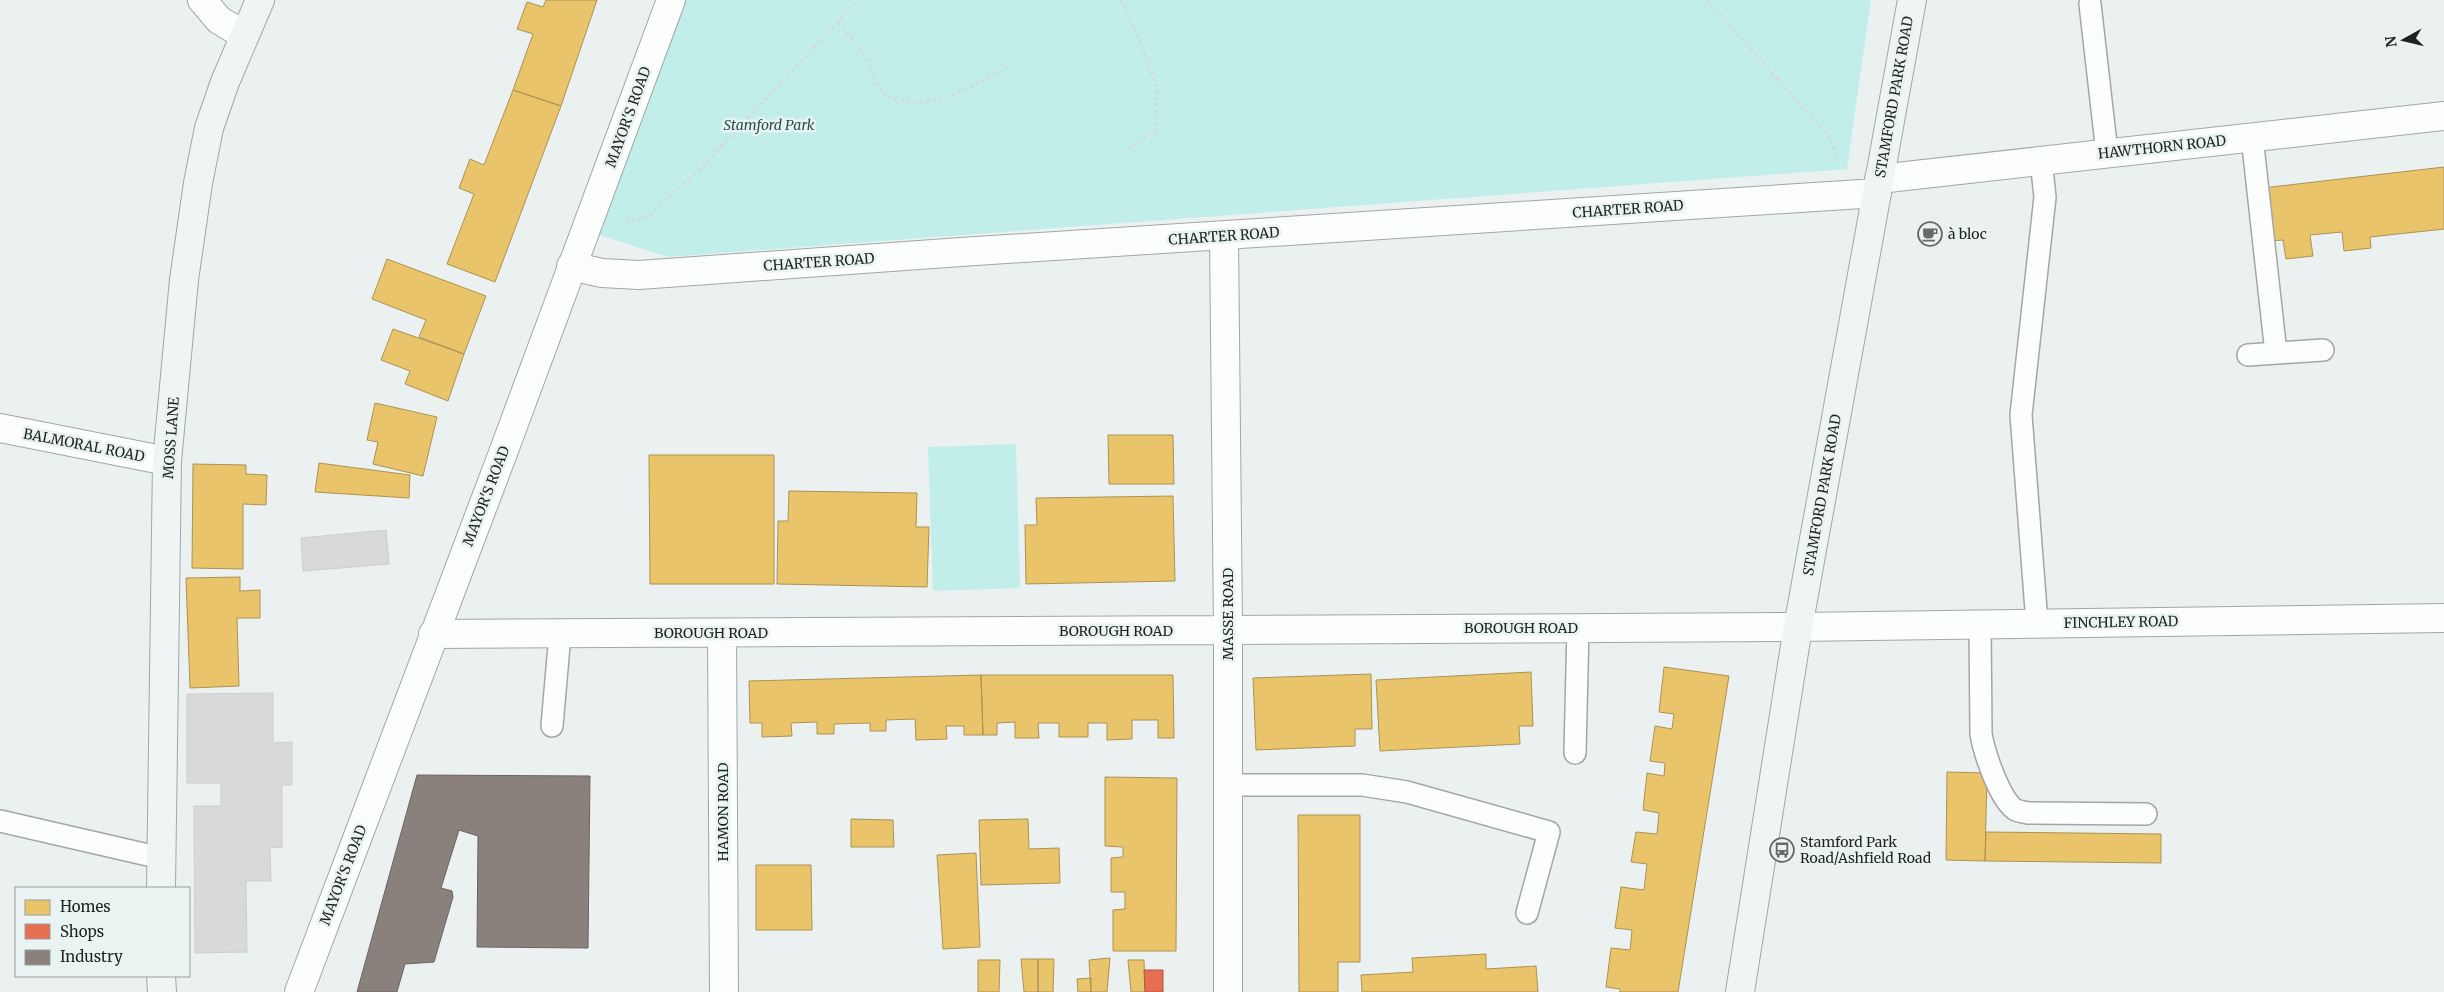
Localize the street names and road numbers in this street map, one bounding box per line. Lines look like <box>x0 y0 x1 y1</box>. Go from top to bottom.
street label: STAMFORD PARK ROAD <box>1871 14 1917 179</box>
street label: MAYOR'S ROAD <box>601 64 655 170</box>
street label: HAWTHORN ROAD <box>2097 131 2227 163</box>
street label: CHARTER ROAD <box>1572 196 1685 222</box>
street label: CHARTER ROAD <box>1168 223 1281 249</box>
street label: CHARTER ROAD <box>763 249 876 275</box>
street label: MOSS LANE <box>159 396 183 480</box>
street label: STAMFORD PARK ROAD <box>1799 412 1845 577</box>
street label: BALMORAL ROAD <box>22 424 147 466</box>
street label: MAYOR'S ROAD <box>459 443 514 549</box>
street label: MASSE ROAD <box>1219 567 1237 660</box>
street label: FINCHLEY ROAD <box>2064 612 2179 632</box>
street label: BOROUGH ROAD <box>1464 619 1578 637</box>
street label: BOROUGH ROAD <box>1059 622 1173 640</box>
street label: BOROUGH ROAD <box>654 624 768 642</box>
street label: HAMON ROAD <box>714 762 732 862</box>
street label: MAYOR'S ROAD <box>316 822 371 928</box>

